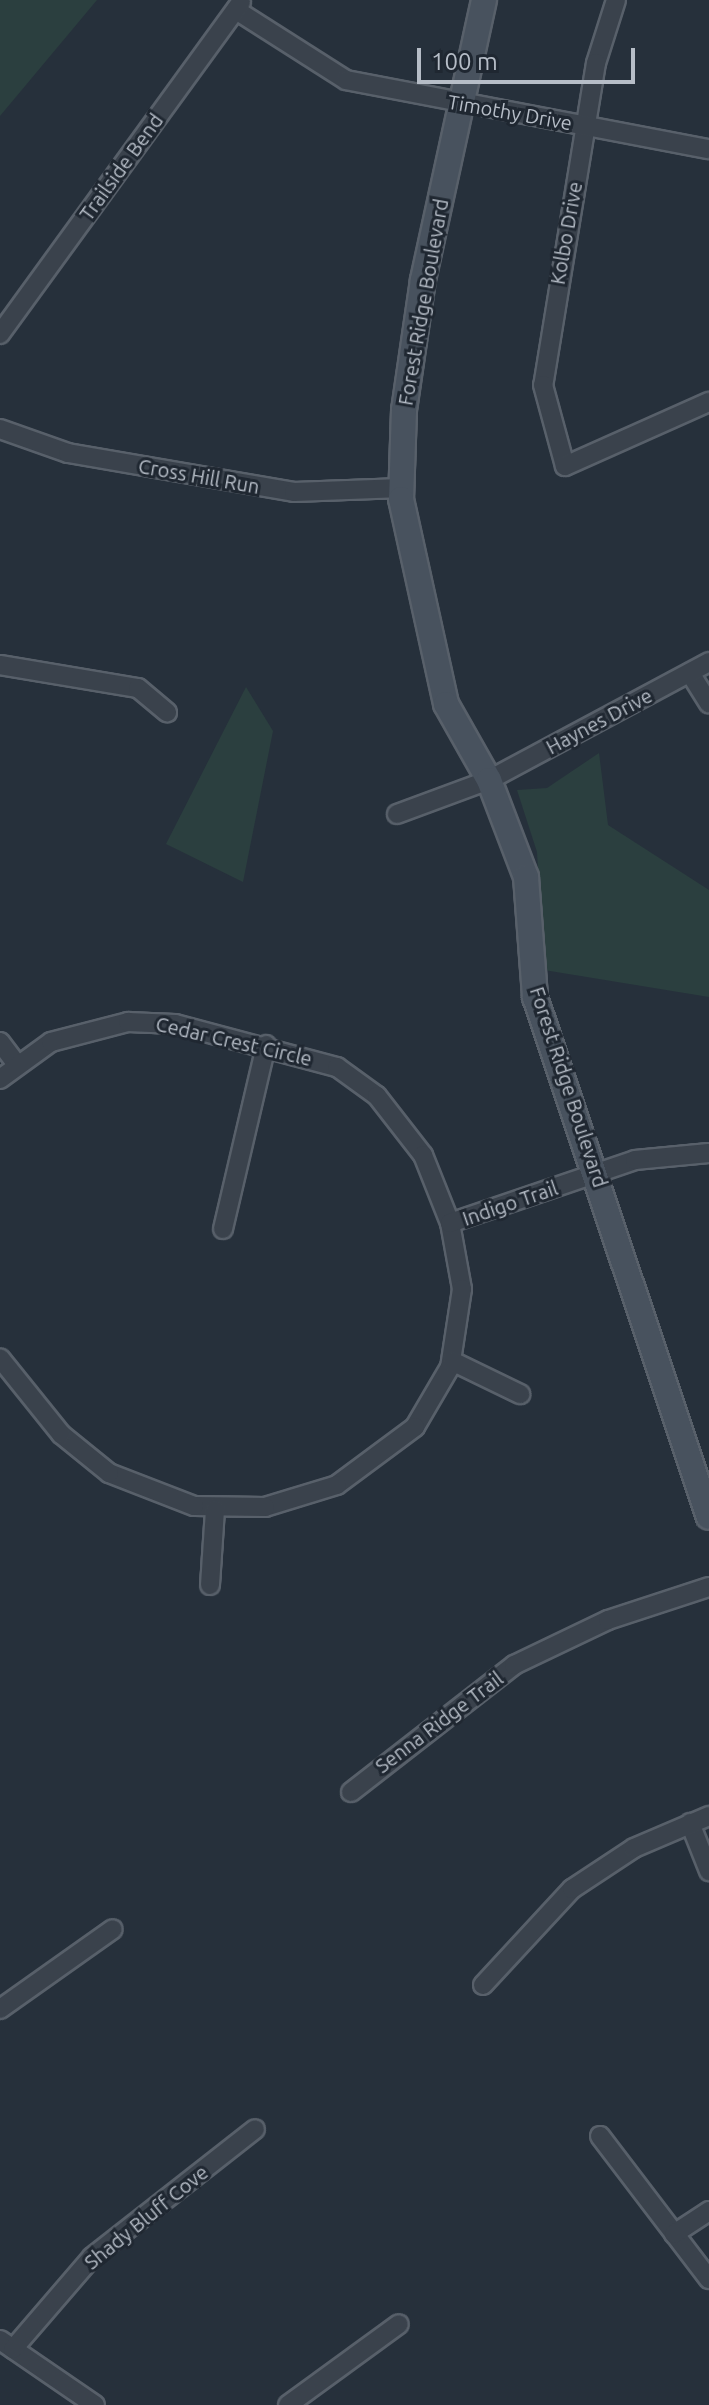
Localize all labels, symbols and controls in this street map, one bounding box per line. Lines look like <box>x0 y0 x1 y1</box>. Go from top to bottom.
scale bar <box>421 32 639 82</box>
text: 100 m <box>431 48 498 75</box>
street label: Timothy Drive <box>446 89 574 135</box>
street label: Trailside Bend <box>74 109 168 225</box>
street label: Kolbo Drive <box>545 180 587 286</box>
street label: Forest Ridge Boulevard <box>393 197 453 407</box>
street label: Cross Hill Run <box>137 454 261 498</box>
street label: Haynes Drive <box>542 683 656 759</box>
street label: Forest Ridge Boulevard <box>525 984 613 1190</box>
street label: Cedar Crest Circle <box>154 1011 314 1071</box>
street label: Indigo Trail <box>459 1175 561 1231</box>
street label: Senna Ridge Trail <box>370 1666 508 1778</box>
street label: Shady Bluff Cove <box>79 2160 213 2274</box>

